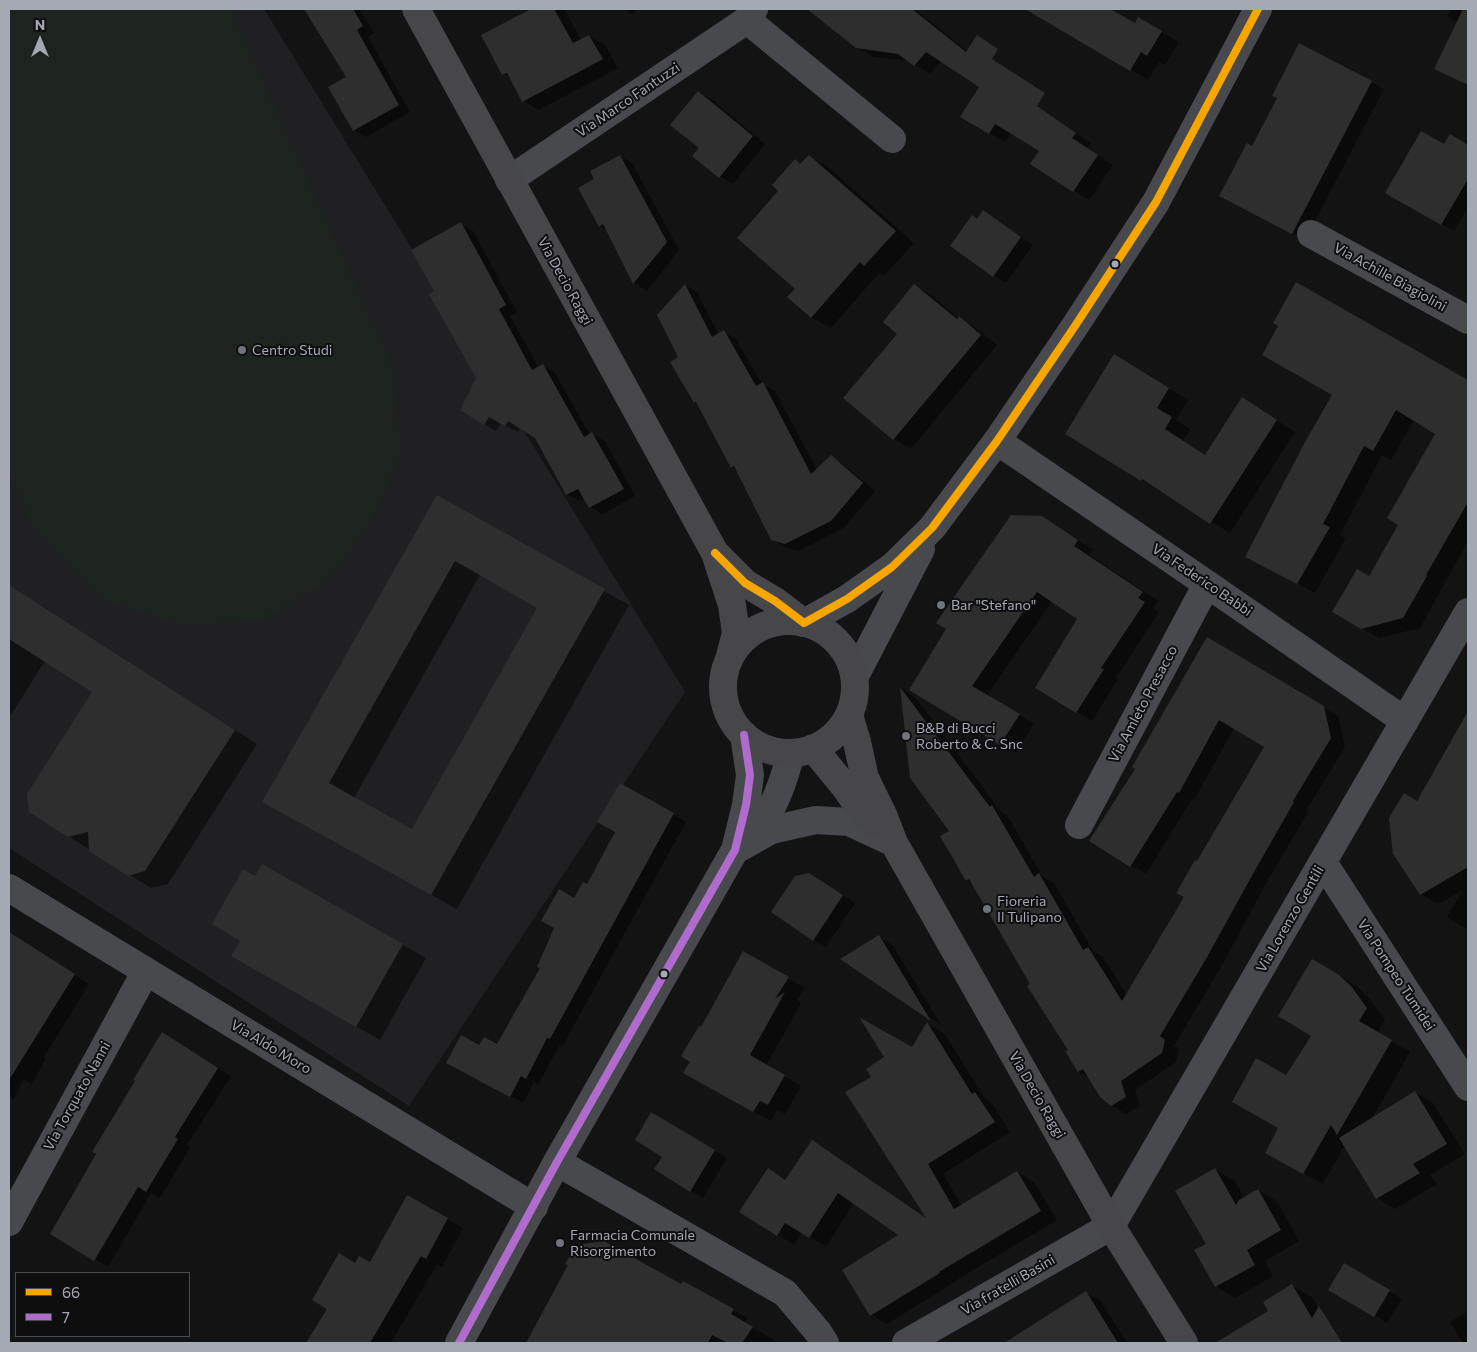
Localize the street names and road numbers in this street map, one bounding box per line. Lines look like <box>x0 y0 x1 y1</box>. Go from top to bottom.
street label: Via Marco Fantuzzi <box>573 59 683 141</box>
street label: Via Decio Raggi <box>534 234 596 328</box>
street label: Via Achille Biagiolini <box>1331 239 1449 315</box>
street label: Via Federico Babbi <box>1149 540 1255 620</box>
street label: Via Amleto Presacco <box>1105 643 1181 765</box>
street label: Via Lorenzo Gentili <box>1253 863 1327 975</box>
street label: Via Pompeo Tumidei <box>1354 916 1438 1034</box>
street label: Via Aldo Moro <box>228 1016 314 1078</box>
street label: Via Torquato Nanni <box>40 1038 114 1154</box>
street label: Via Decio Raggi <box>1005 1048 1069 1142</box>
street label: Via fratelli Basini <box>958 1251 1058 1319</box>

